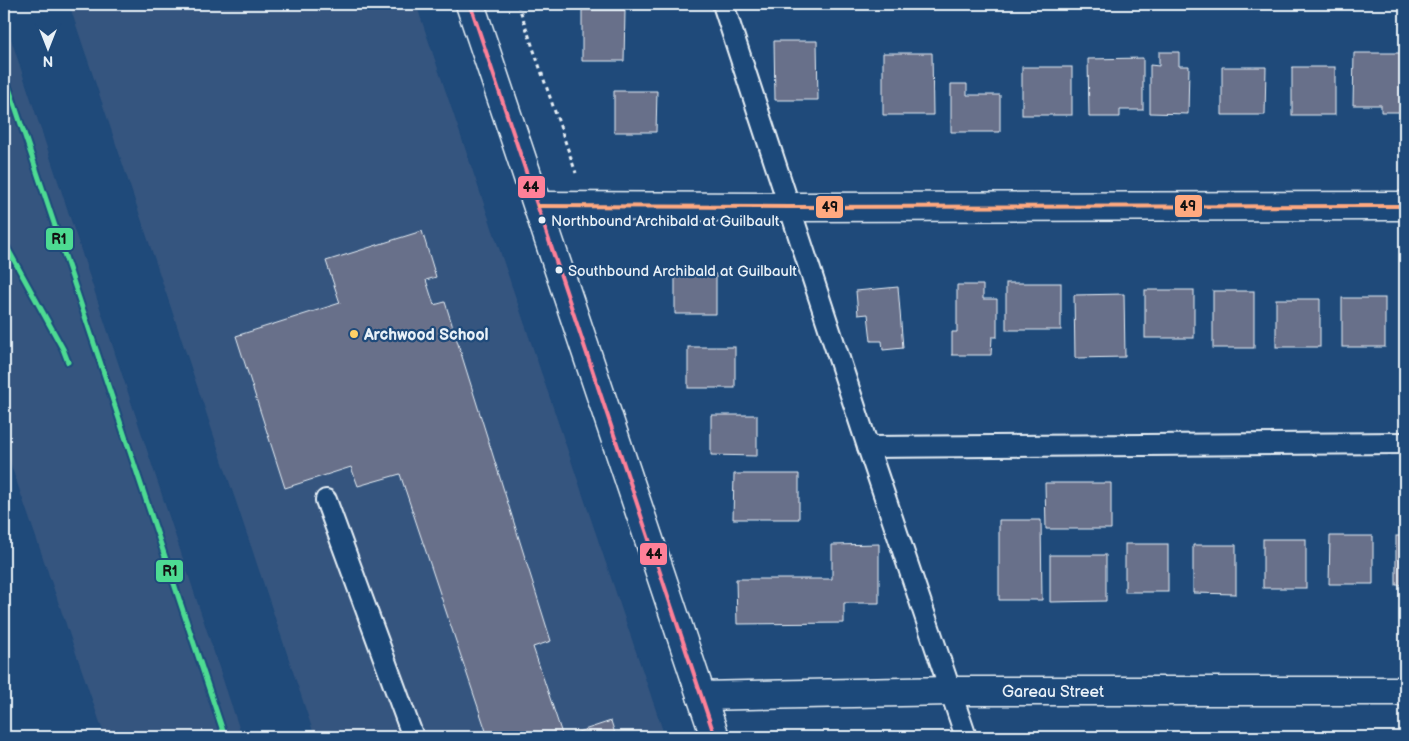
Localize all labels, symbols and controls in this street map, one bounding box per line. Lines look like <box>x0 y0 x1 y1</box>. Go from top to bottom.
north arrow <box>22 22 72 72</box>
text: N <box>43 52 53 69</box>
line badge: 44 <box>517 175 546 199</box>
text: 44 <box>523 179 540 196</box>
line badge: 49 <box>1174 194 1203 218</box>
line badge: 49 <box>815 195 844 219</box>
text: 49 <box>1180 198 1196 215</box>
text: 49 <box>822 199 838 216</box>
place label: Northbound Archibald at Guilbault <box>551 212 780 231</box>
marker: Northbound Archibald at Guilbault <box>537 215 547 225</box>
line badge: R1 <box>45 227 74 251</box>
text: R1 <box>51 231 67 248</box>
place label: Southbound Archibald at Guilbault <box>568 262 797 281</box>
marker: Southbound Archibald at Guilbault <box>554 265 564 275</box>
place label: Archwood School <box>363 326 489 345</box>
marker: Archwood School <box>348 328 360 340</box>
line badge: 44 <box>639 542 668 566</box>
text: 44 <box>646 546 663 563</box>
line badge: R1 <box>155 559 184 583</box>
text: R1 <box>162 563 178 580</box>
street label: Gareau Street <box>1002 683 1104 702</box>

